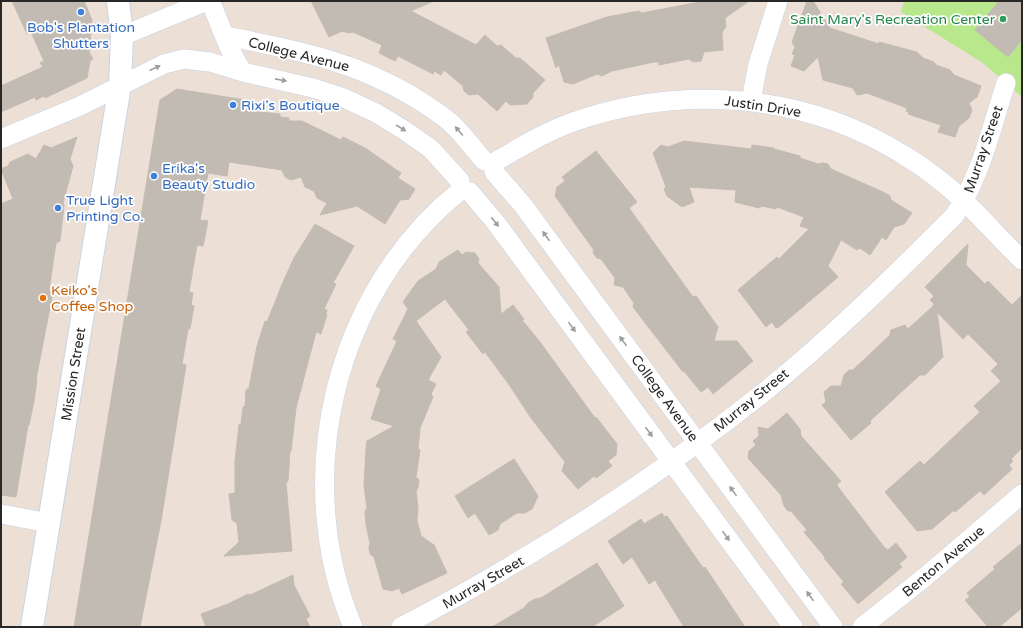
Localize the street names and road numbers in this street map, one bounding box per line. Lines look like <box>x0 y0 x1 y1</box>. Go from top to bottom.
street label: College Avenue <box>247 34 351 75</box>
street label: Justin Drive <box>723 92 802 121</box>
street label: Murray Street <box>961 103 1007 195</box>
street label: Mission Street <box>58 325 89 422</box>
street label: College Avenue <box>627 351 702 445</box>
street label: Murray Street <box>710 365 793 436</box>
street label: Benton Avenue <box>899 522 988 601</box>
street label: Murray Street <box>439 552 528 613</box>

